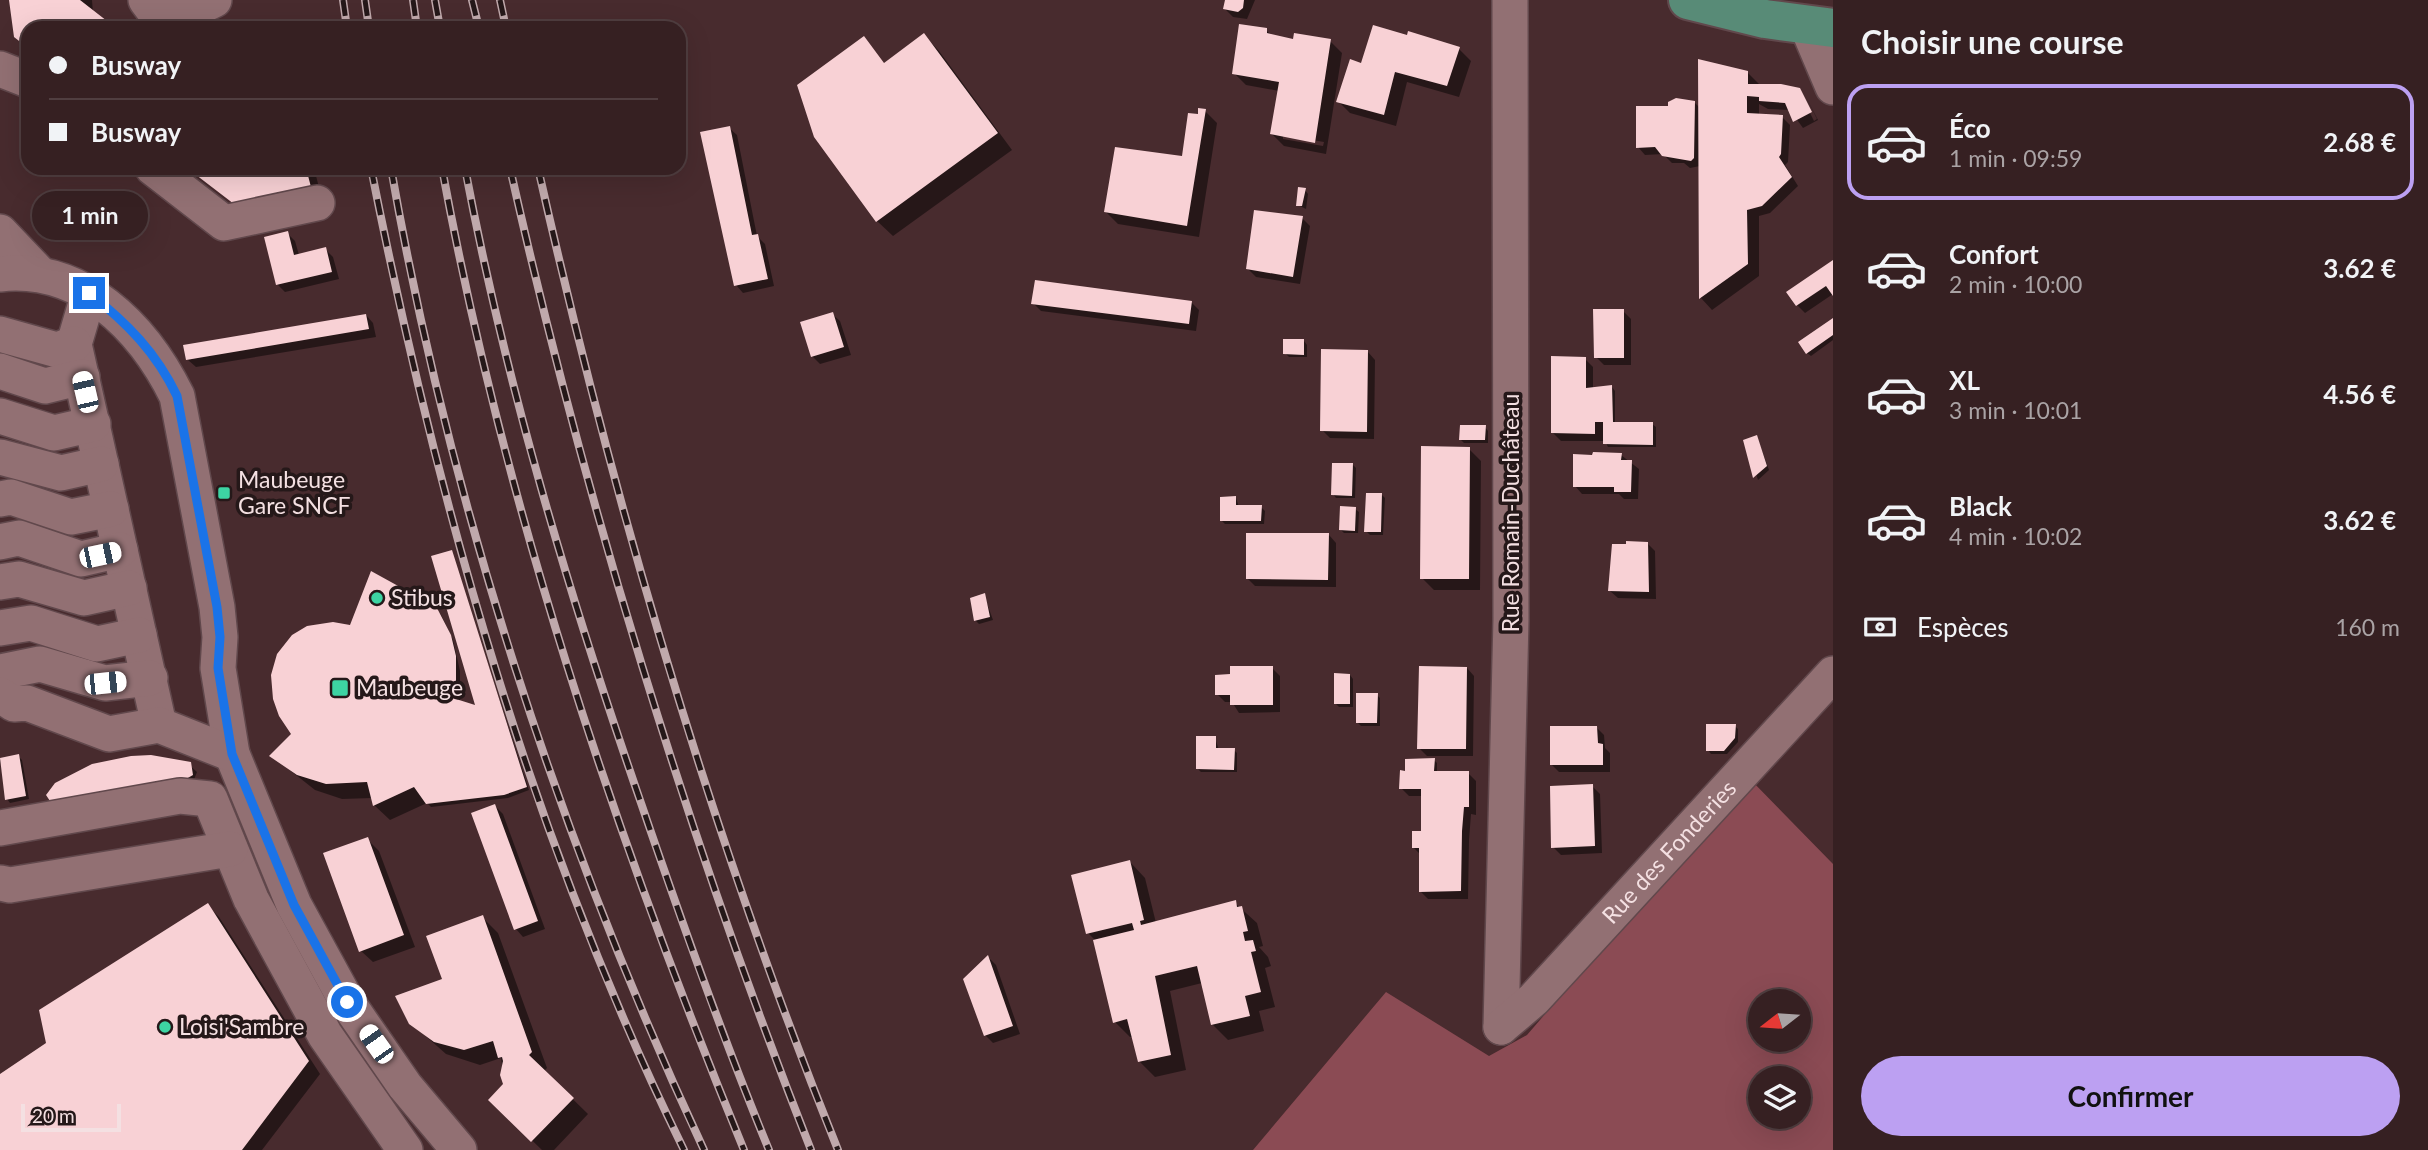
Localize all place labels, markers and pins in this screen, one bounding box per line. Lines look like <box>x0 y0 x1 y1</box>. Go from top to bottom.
place label: Maubeuge Gare SNCF <box>238 465 351 519</box>
marker: Maubeuge Gare SNCF <box>216 485 232 501</box>
place label: Stibus <box>391 583 453 611</box>
marker: Stibus <box>369 590 385 606</box>
place label: Maubeuge <box>356 673 463 701</box>
marker: Maubeuge <box>330 678 350 698</box>
place label: Loisi'Sambre <box>179 1012 304 1040</box>
marker: Loisi'Sambre <box>157 1019 173 1035</box>

